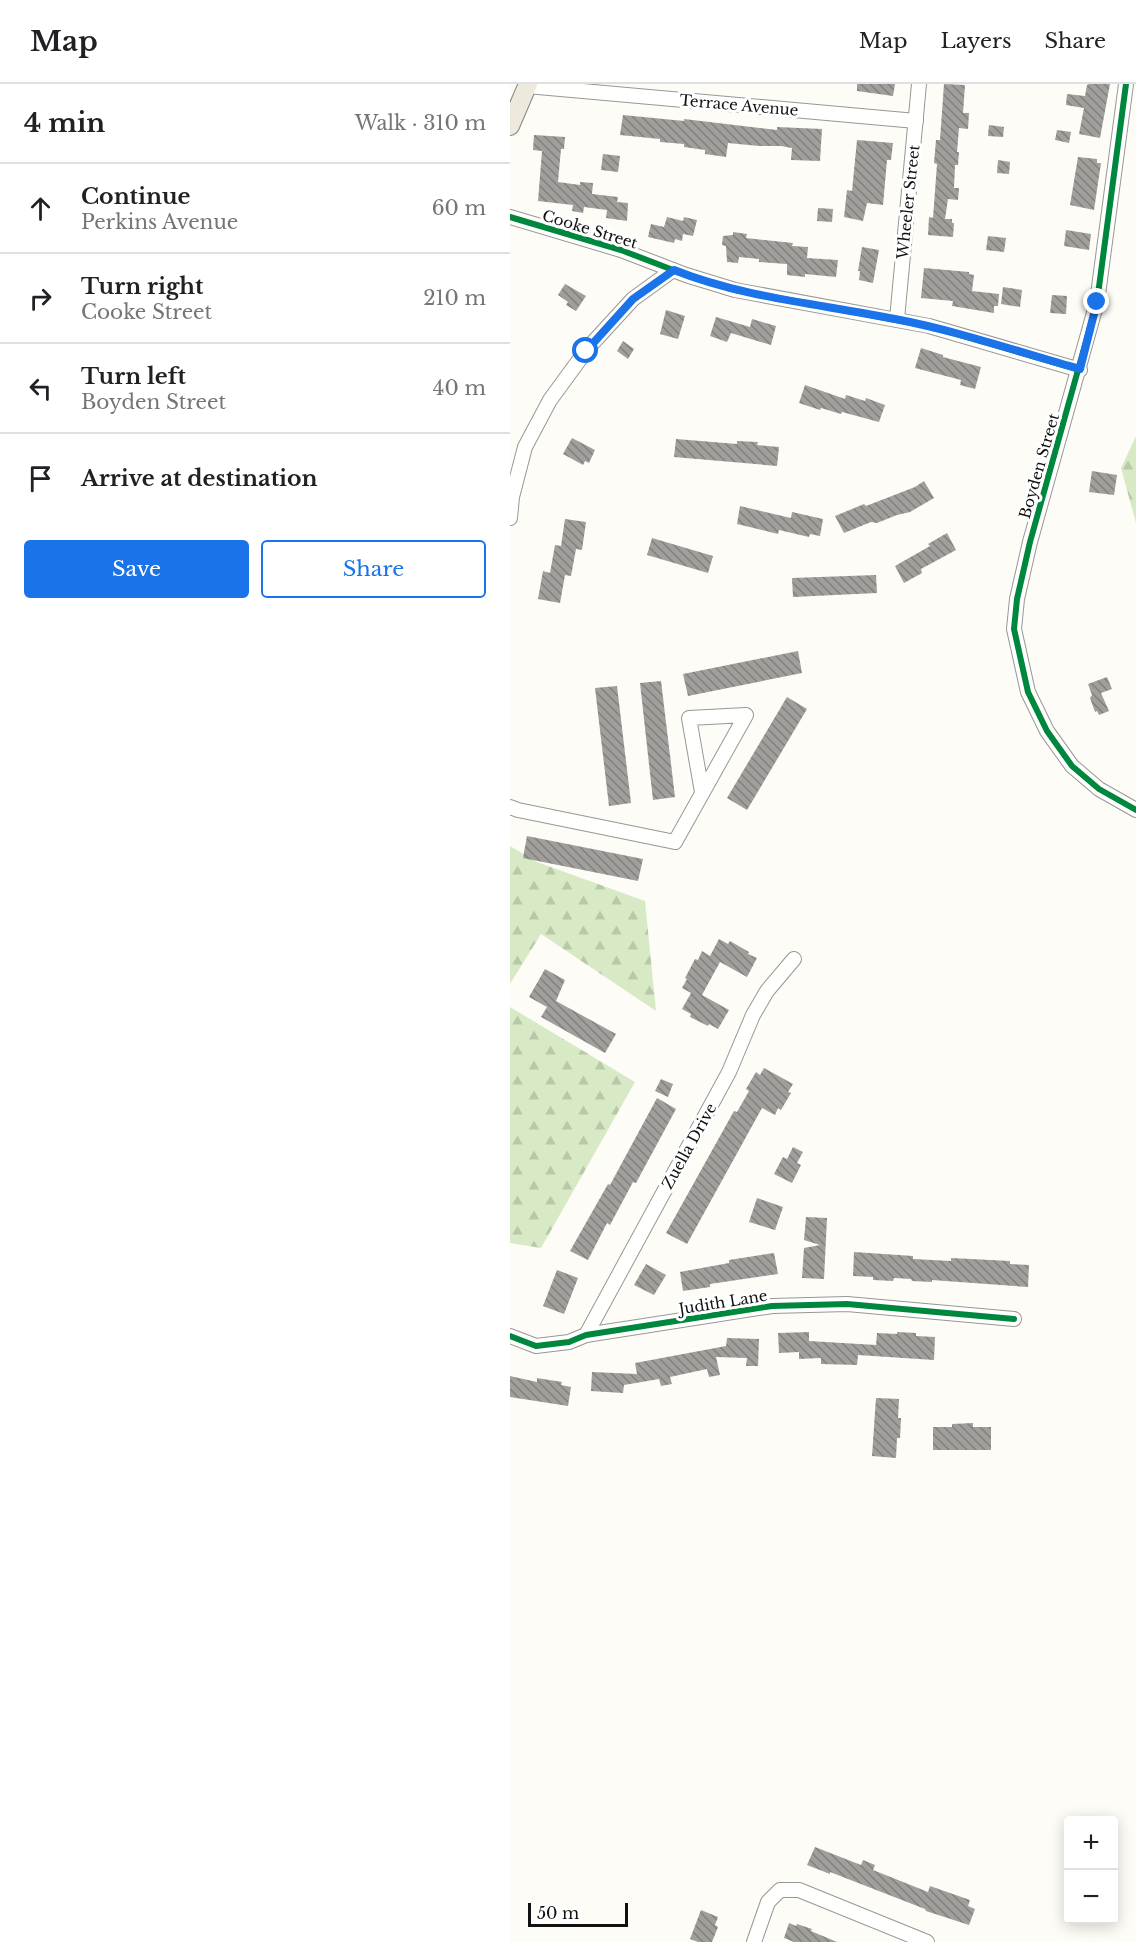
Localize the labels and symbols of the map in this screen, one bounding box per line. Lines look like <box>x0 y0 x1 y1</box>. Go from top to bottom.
street label: Terrace Avenue <box>679 90 799 120</box>
street label: Wheeler Street <box>892 143 923 261</box>
street label: Cooke Street <box>540 206 640 253</box>
route end <box>1083 288 1109 314</box>
route start <box>572 337 598 363</box>
street label: Boyden Street <box>1015 411 1063 521</box>
street label: Zuella Drive <box>658 1100 720 1192</box>
street label: Judith Lane <box>675 1286 769 1319</box>
scale bar <box>528 1900 628 1928</box>

